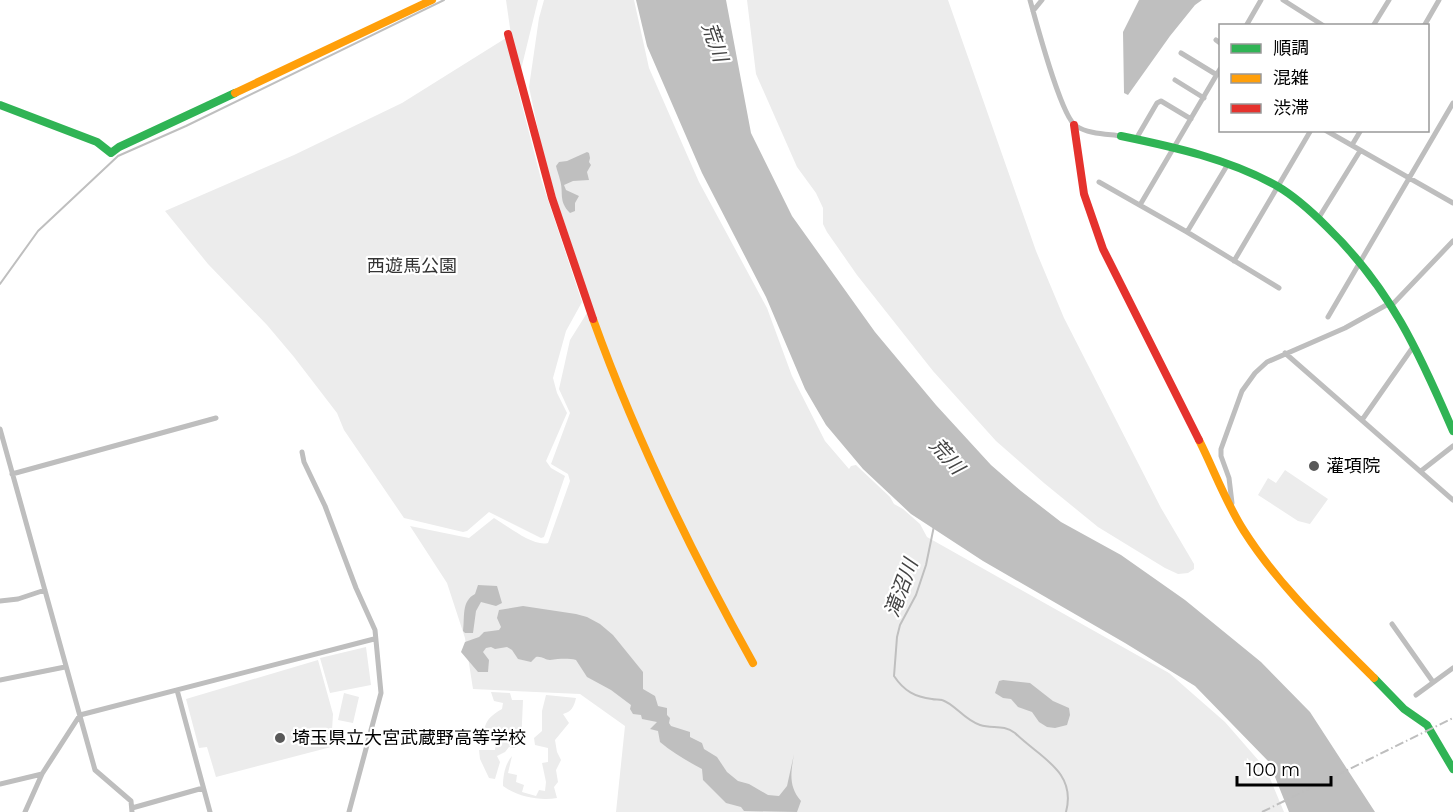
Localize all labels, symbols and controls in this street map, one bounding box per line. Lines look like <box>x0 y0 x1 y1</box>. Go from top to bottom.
water label: 荒川 <box>697 19 734 67</box>
legend <box>1219 24 1429 132</box>
text: 順調 <box>1273 37 1309 59</box>
text: 混雑 <box>1273 67 1309 89</box>
text: 渋滞 <box>1273 97 1309 119</box>
park label: 西遊馬公園 <box>367 255 457 277</box>
water label: 荒川 <box>925 433 971 480</box>
place label: 灌項院 <box>1326 455 1380 477</box>
marker: 灌項院 <box>1307 459 1321 473</box>
water label: 滝沼川 <box>879 554 923 620</box>
place label: 埼玉県立大宮武蔵野高等学校 <box>292 727 526 749</box>
marker: 埼玉県立大宮武蔵野高等学校 <box>273 731 287 745</box>
scale bar <box>1237 749 1332 787</box>
text: 100 m <box>1246 759 1300 781</box>

